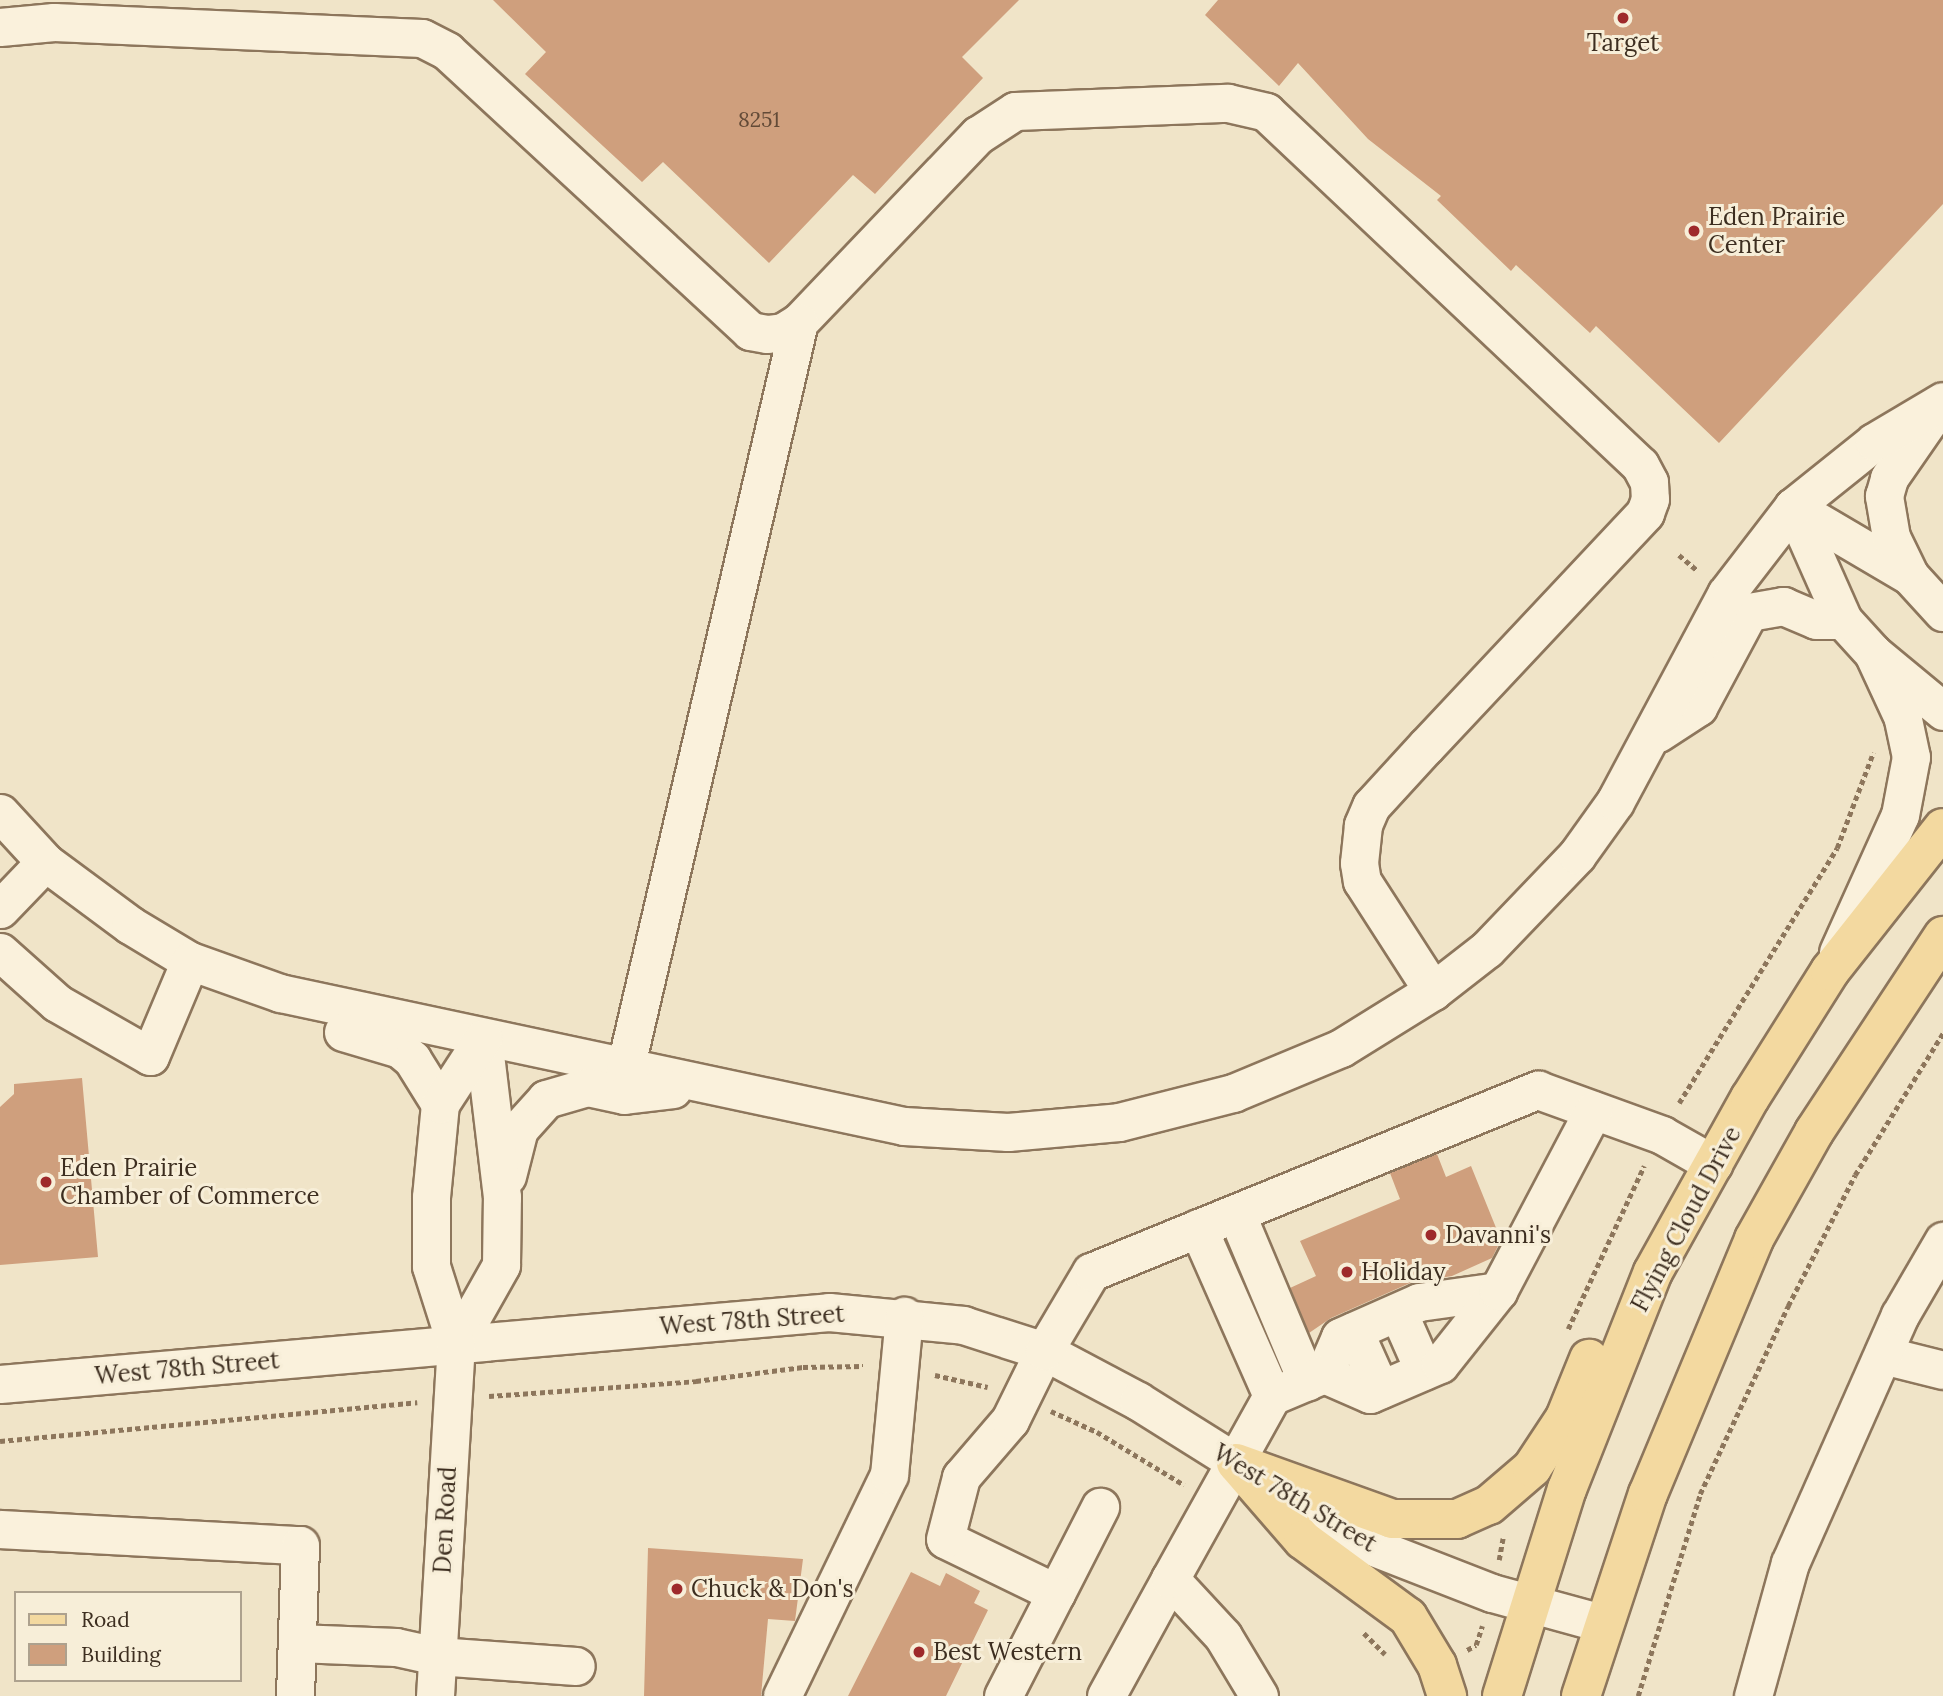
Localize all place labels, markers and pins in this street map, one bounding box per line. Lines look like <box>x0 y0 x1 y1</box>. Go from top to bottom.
marker: Target <box>1615 10 1631 26</box>
place label: Target <box>1587 29 1659 57</box>
place label: Eden Prairie Center <box>1708 203 1845 259</box>
marker: Eden Prairie Center <box>1686 223 1702 239</box>
place label: Eden Prairie Chamber of Commerce <box>60 1154 320 1210</box>
marker: Eden Prairie Chamber of Commerce <box>38 1174 54 1190</box>
place label: Davanni's <box>1445 1221 1551 1249</box>
marker: Davanni's <box>1423 1227 1439 1243</box>
place label: Holiday <box>1361 1258 1446 1286</box>
marker: Holiday <box>1339 1264 1355 1280</box>
place label: Chuck & Don's <box>691 1575 854 1603</box>
marker: Chuck & Don's <box>669 1581 685 1597</box>
place label: Best Western <box>933 1638 1082 1666</box>
marker: Best Western <box>911 1644 927 1660</box>

